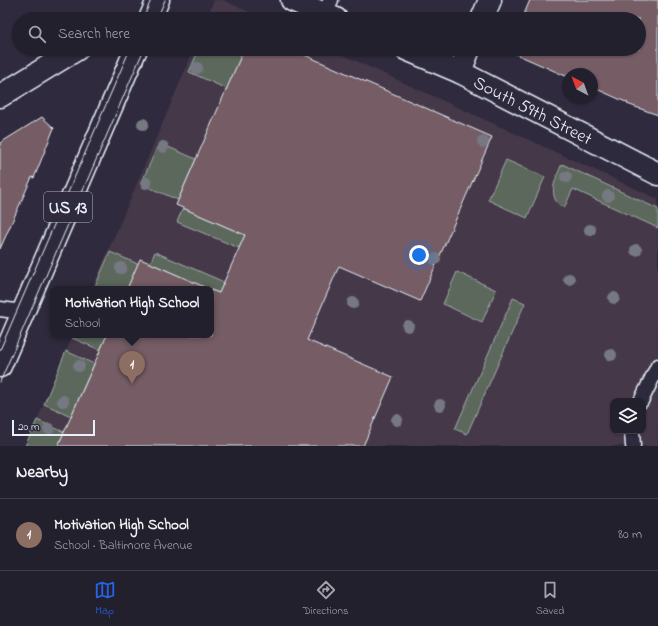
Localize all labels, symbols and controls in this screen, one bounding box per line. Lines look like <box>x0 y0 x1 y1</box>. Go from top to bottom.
search box <box>12 12 646 56</box>
icon: search <box>26 23 48 45</box>
text: Search here <box>58 23 130 45</box>
north arrow <box>562 68 598 104</box>
street label: South 59th Street <box>468 71 596 153</box>
road number: US 13 <box>44 192 92 222</box>
your location <box>409 245 429 265</box>
popup <box>50 286 214 338</box>
text: Motivation High School <box>65 292 199 314</box>
text: School <box>65 314 100 333</box>
pin: 1 <box>119 351 145 384</box>
map controls <box>610 398 646 434</box>
button: layers <box>610 398 646 434</box>
scale bar <box>12 418 95 437</box>
text: 20 m <box>18 419 40 435</box>
text: Nearby <box>16 460 68 485</box>
text: Motivation High School <box>54 514 189 536</box>
text: 1 <box>27 525 31 544</box>
text: 80 m <box>618 525 642 544</box>
text: School · Baltimore Avenue <box>54 536 192 555</box>
tab: Map <box>94 579 116 619</box>
tab: Directions <box>303 579 348 619</box>
tab: Saved <box>536 579 564 619</box>

